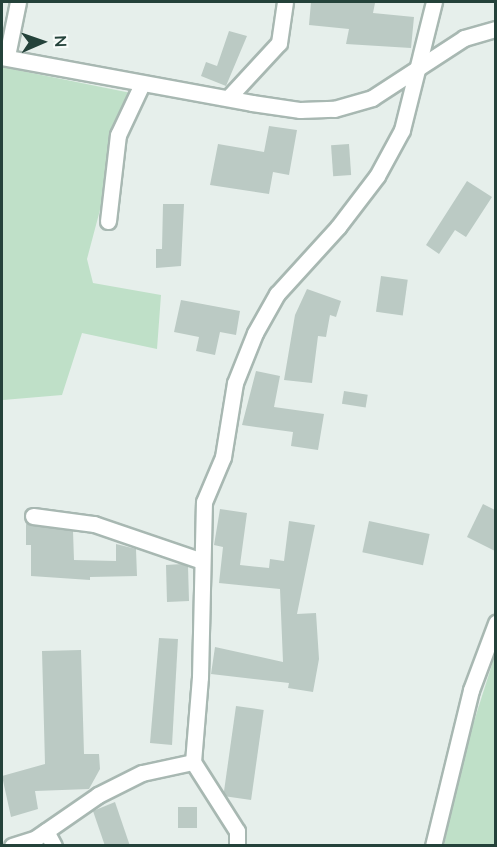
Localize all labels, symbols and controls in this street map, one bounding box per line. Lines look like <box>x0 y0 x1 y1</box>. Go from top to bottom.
north arrow <box>12 12 72 72</box>
text: N <box>49 35 71 48</box>

